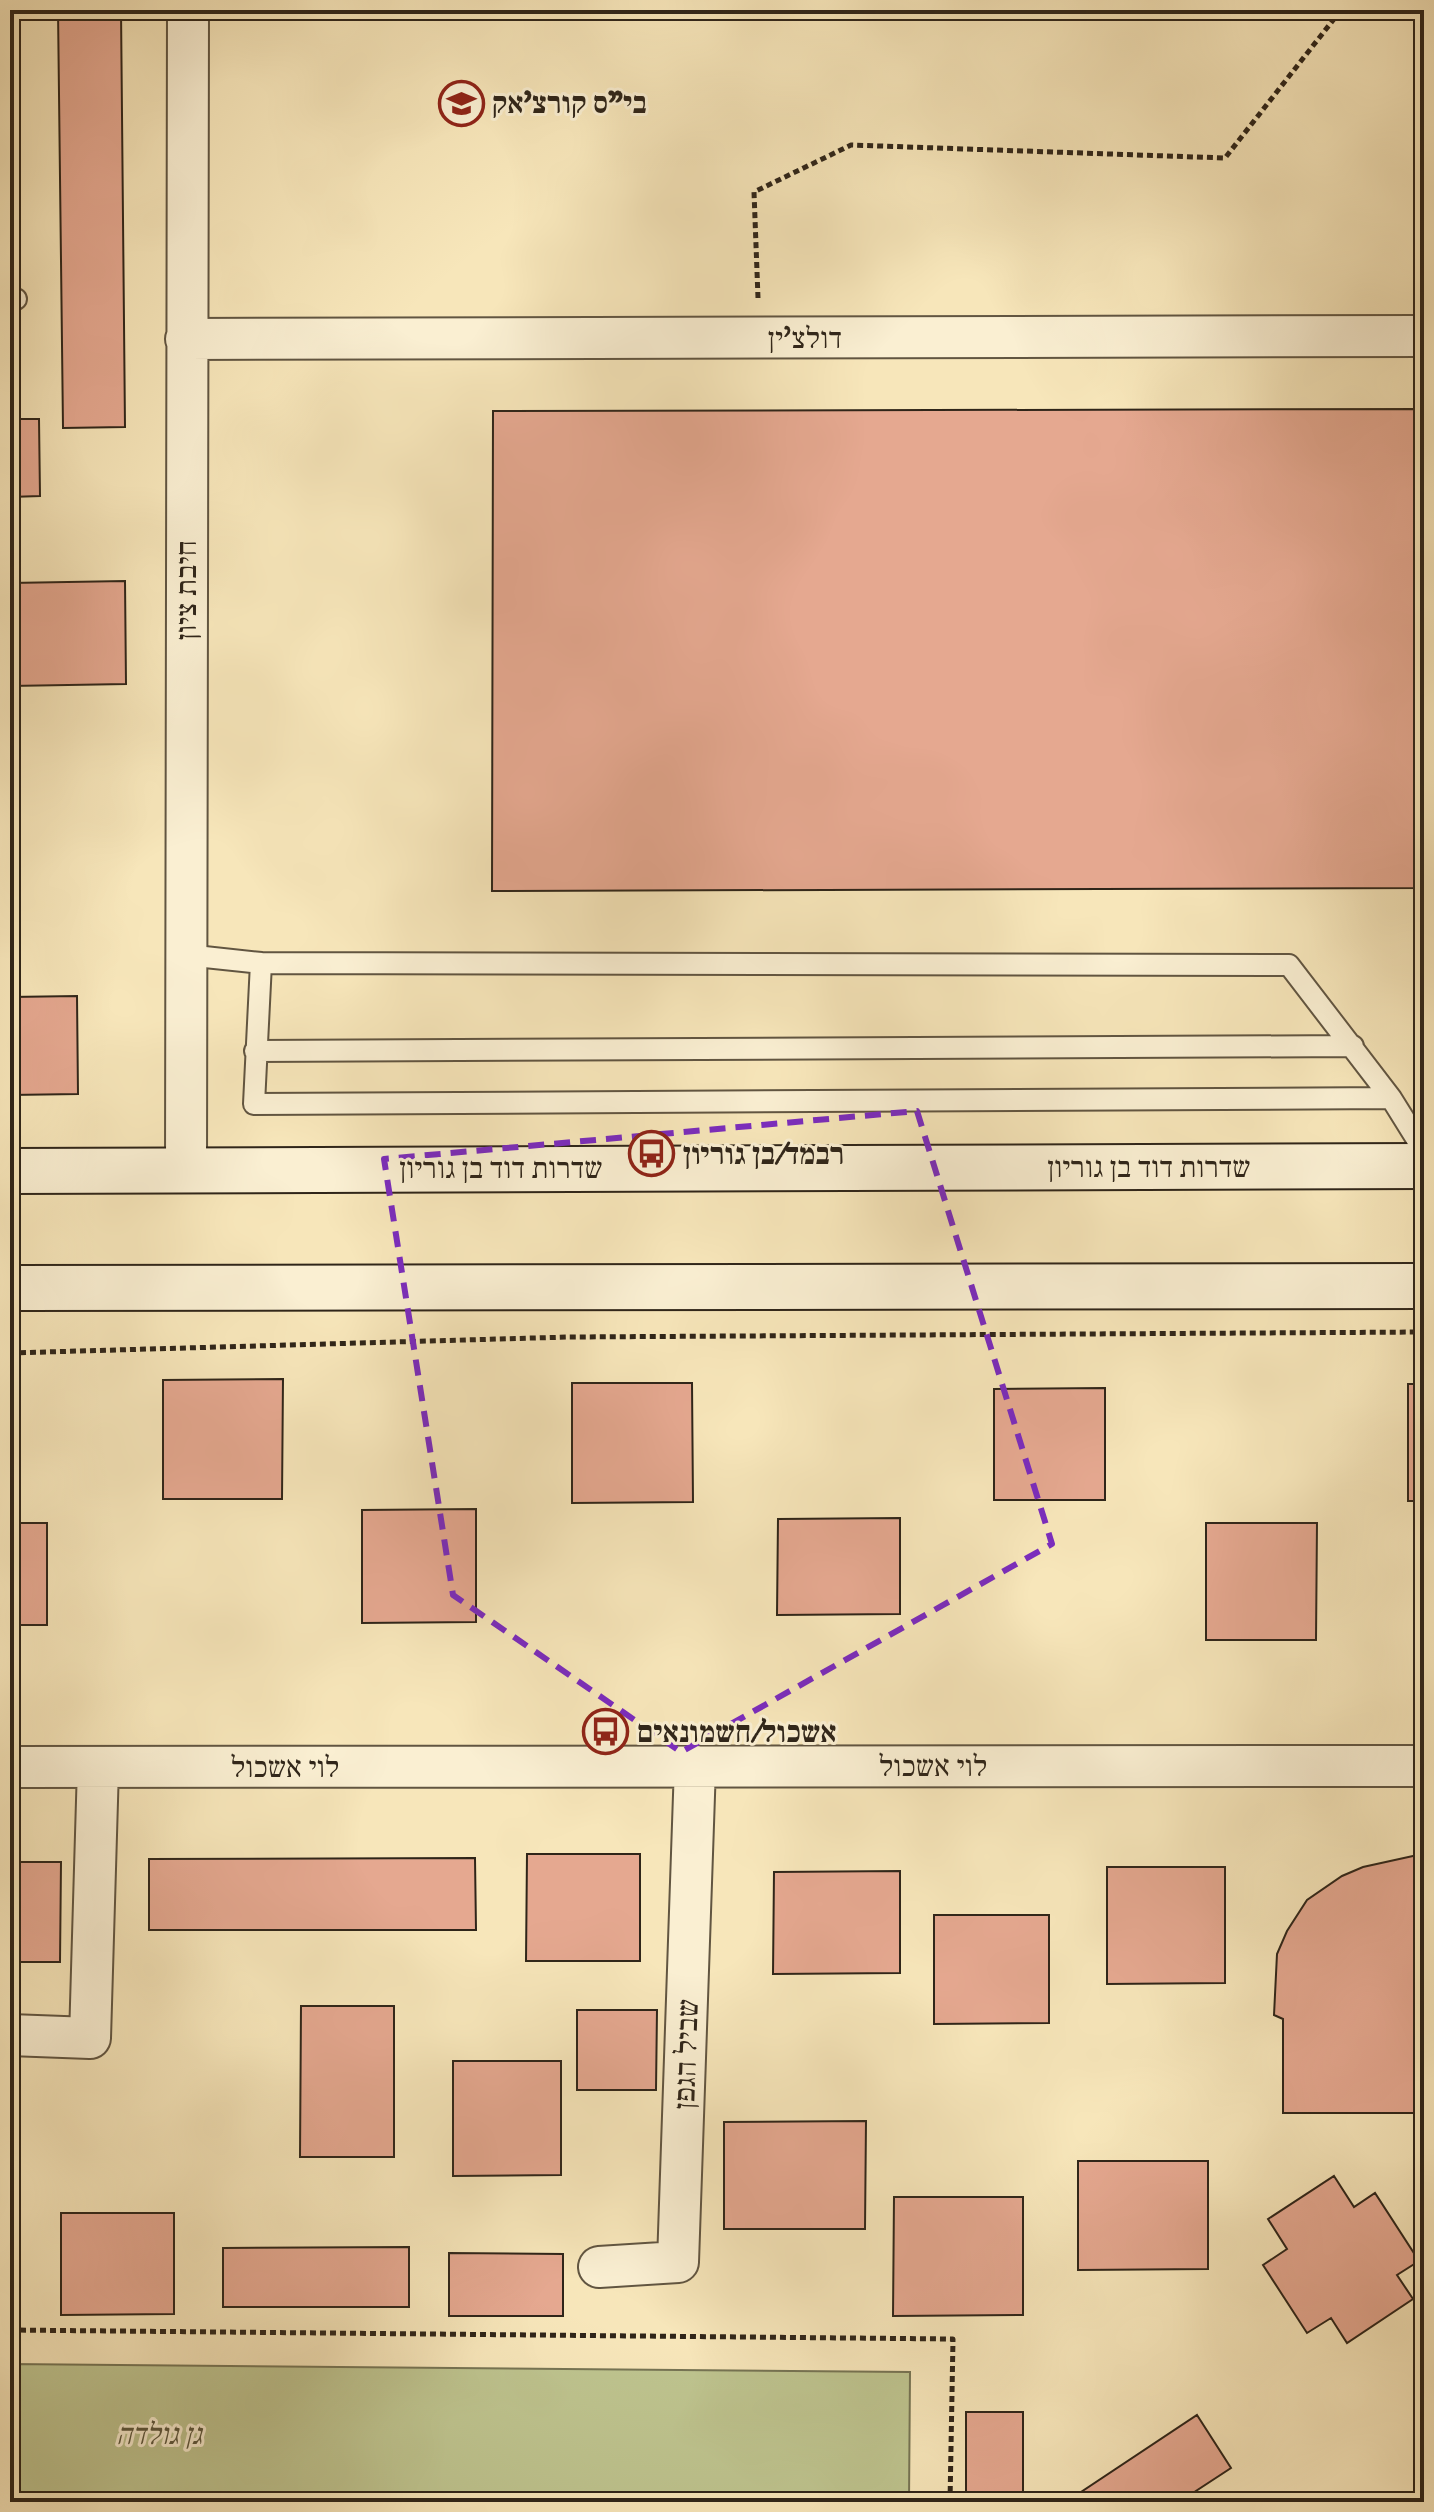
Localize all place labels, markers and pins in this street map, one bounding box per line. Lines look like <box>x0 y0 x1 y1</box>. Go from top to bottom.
school or university icon: בי"ס קורצ'אק <box>437 79 485 127</box>
place label: בי"ס קורצ'אק <box>492 86 647 124</box>
bus stop icon: רבמד/בן גוריון <box>628 1130 676 1178</box>
place label: רבמד/בן גוריון <box>683 1137 844 1175</box>
bus stop icon: אשכול/חשמונאים <box>582 1708 630 1756</box>
place label: אשכול/חשמונאים <box>637 1715 837 1753</box>

